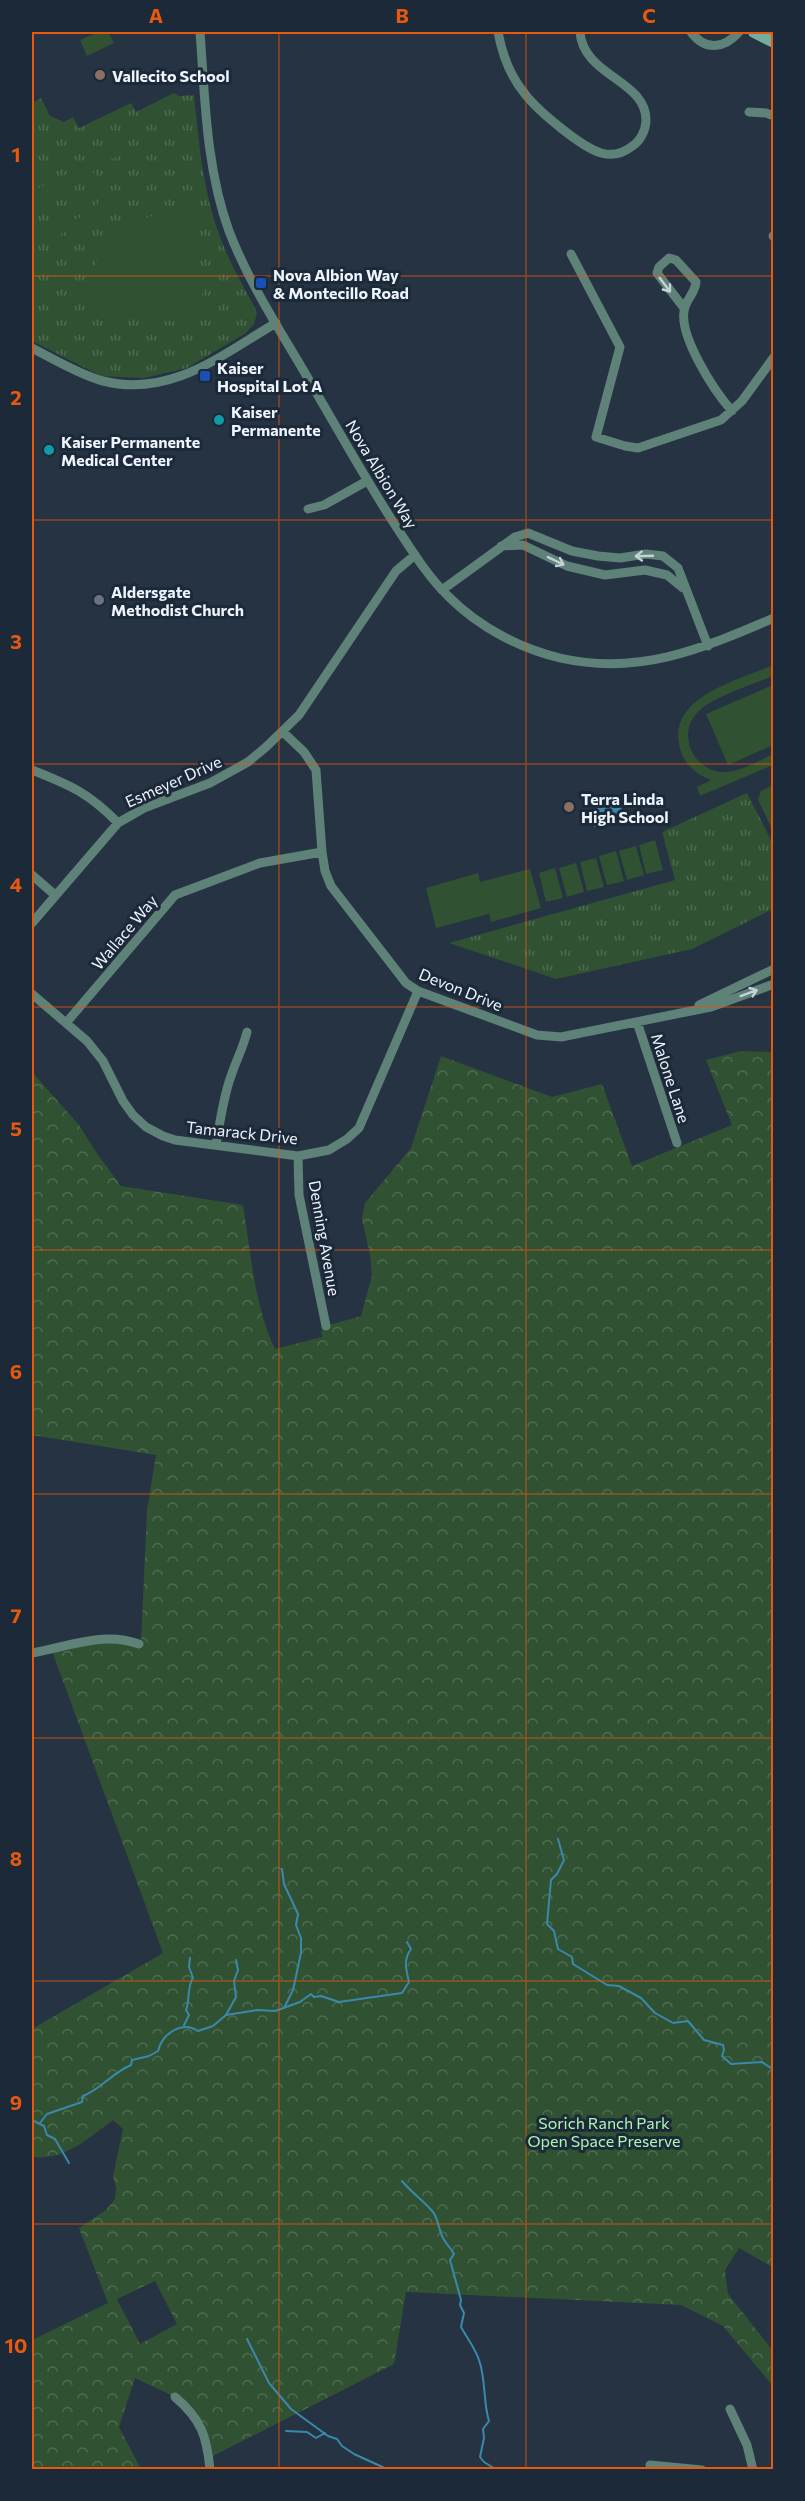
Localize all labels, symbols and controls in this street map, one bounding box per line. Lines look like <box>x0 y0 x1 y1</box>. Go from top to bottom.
text: A <box>149 3 163 27</box>
text: B <box>395 3 409 27</box>
text: C <box>642 3 656 27</box>
place label: Vallecito School <box>112 66 230 85</box>
marker: Vallecito School <box>93 68 107 82</box>
text: 1 <box>11 142 21 166</box>
place label: Nova Albion Way & Montecillo Road <box>273 265 409 302</box>
marker: Nova Albion Way & Montecillo Road <box>254 276 268 290</box>
one-way arrow <box>659 277 671 293</box>
place label: Kaiser Hospital Lot A <box>217 358 323 395</box>
marker: Kaiser Hospital Lot A <box>198 369 212 383</box>
text: 2 <box>10 385 22 409</box>
place label: Kaiser Permanente <box>231 402 321 439</box>
marker: Kaiser Permanente <box>212 413 226 427</box>
street label: Nova Albion Way <box>342 416 422 532</box>
place label: Kaiser Permanente Medical Center <box>61 432 200 469</box>
marker: Kaiser Permanente Medical Center <box>42 443 56 457</box>
one-way arrow <box>635 550 655 561</box>
one-way arrow <box>547 556 565 568</box>
place label: Aldersgate Methodist Church <box>111 582 244 619</box>
marker: Aldersgate Methodist Church <box>92 593 106 607</box>
text: 3 <box>10 629 22 653</box>
street label: Esmeyer Drive <box>122 751 224 811</box>
place label: Terra Linda High School <box>581 789 669 826</box>
marker: Terra Linda High School <box>562 800 576 814</box>
text: 4 <box>10 872 22 896</box>
street label: Wallace Way <box>87 891 161 973</box>
street label: Devon Drive <box>416 964 506 1014</box>
one-way arrow <box>739 987 758 998</box>
street label: Malone Lane <box>648 1031 694 1125</box>
text: 5 <box>10 1116 22 1140</box>
street label: Tamarack Drive <box>185 1117 299 1147</box>
street label: Denning Avenue <box>305 1179 345 1297</box>
text: 6 <box>10 1359 22 1383</box>
text: 7 <box>11 1603 22 1627</box>
text: 8 <box>10 1846 22 1870</box>
text: 9 <box>10 2090 22 2114</box>
park label: Sorich Ranch Park Open Space Preserve <box>528 2113 680 2150</box>
text: 10 <box>5 2333 27 2357</box>

